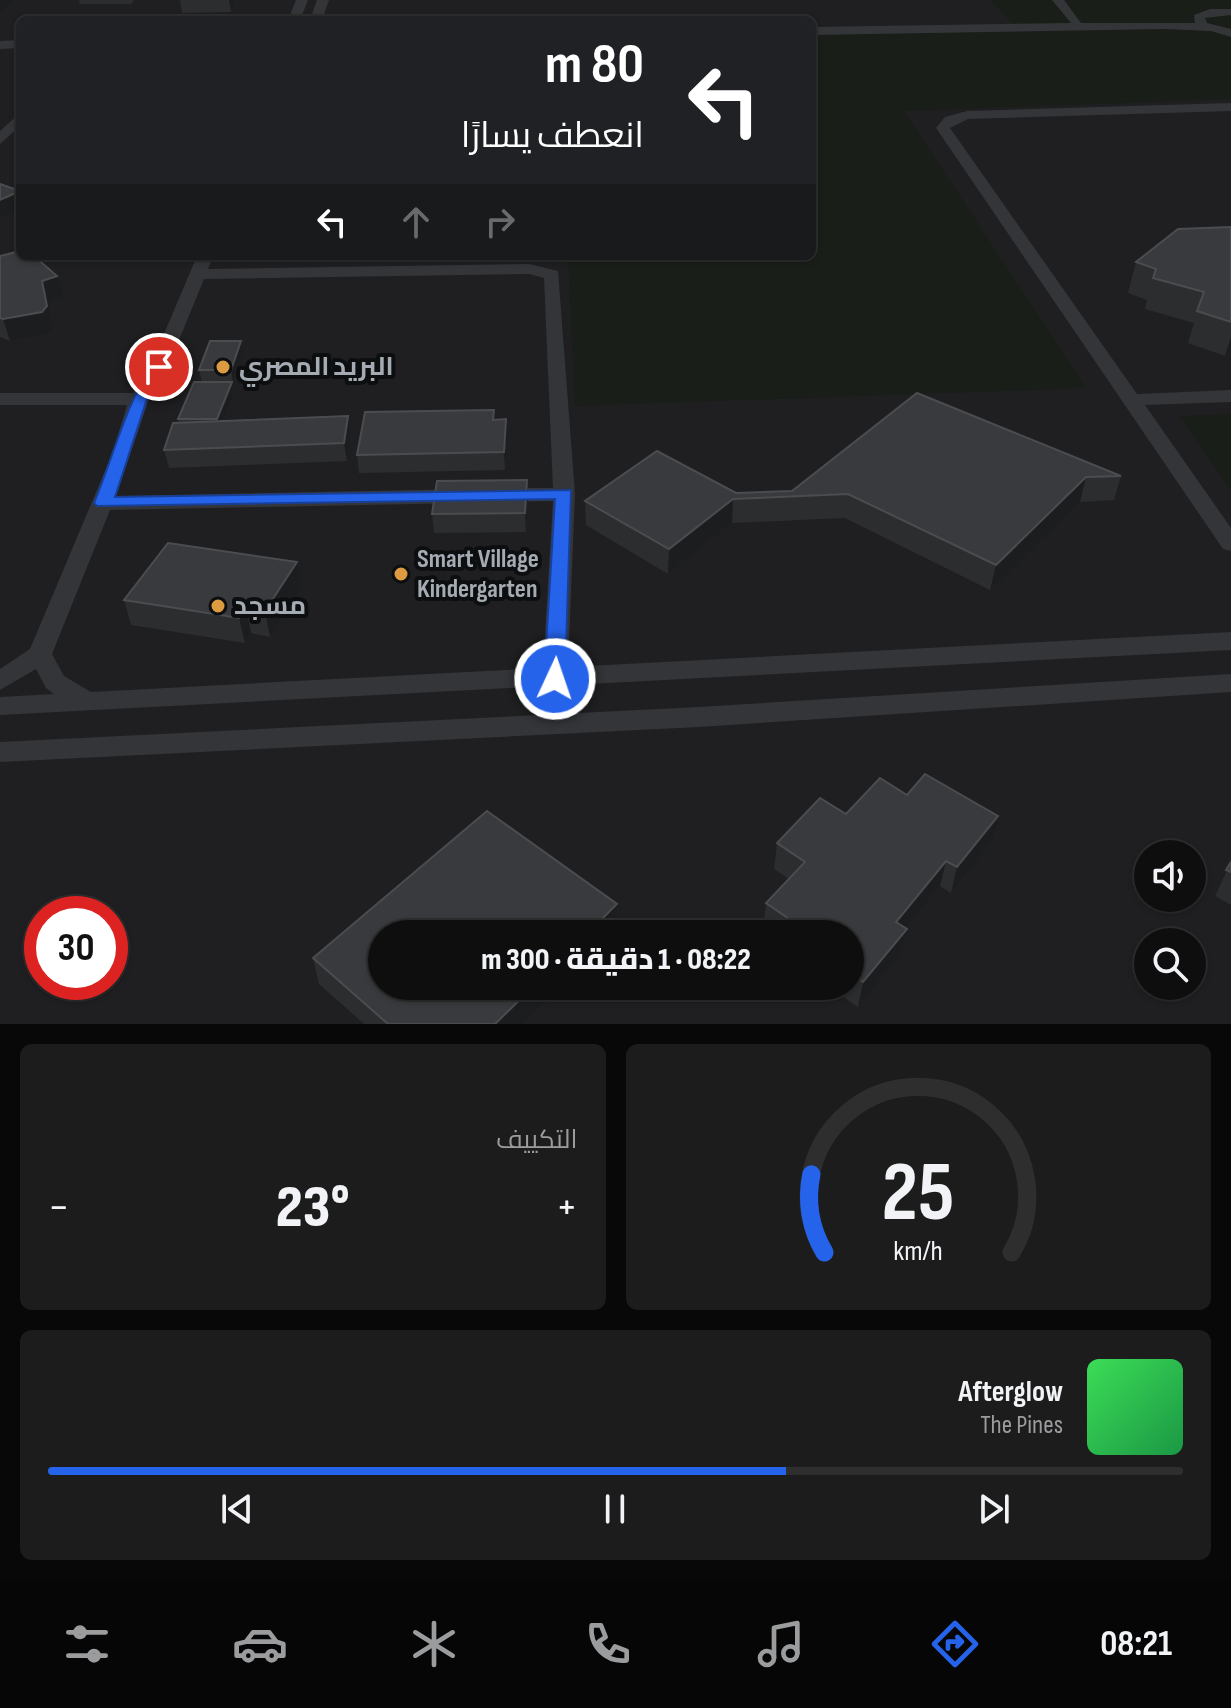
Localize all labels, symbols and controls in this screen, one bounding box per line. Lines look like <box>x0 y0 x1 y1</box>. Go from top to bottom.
text: 80 m <box>545 32 644 99</box>
icon: left <box>672 48 776 152</box>
text: انعطف يسارًا <box>461 115 644 158</box>
icon: left <box>310 200 354 244</box>
icon: ahead <box>394 200 438 244</box>
icon: right <box>478 200 522 244</box>
pin <box>125 333 193 401</box>
icon: arrive <box>137 345 181 389</box>
place label: البريد المصري <box>239 352 394 387</box>
marker: البريد المصري <box>214 358 232 376</box>
place label: Smart Village Kindergarten <box>417 544 539 605</box>
marker: Smart Village Kindergarten <box>392 565 410 583</box>
place label: مسجد <box>234 591 306 622</box>
marker: مسجد <box>209 597 227 615</box>
position arrow <box>513 637 597 721</box>
map controls <box>1134 840 1206 1000</box>
button: sound <box>1134 840 1206 912</box>
speed limit sign: 30 <box>24 896 128 1000</box>
button: search <box>1134 928 1206 1000</box>
text: 08:22 · 1 دقيقة · 300 m <box>481 942 751 978</box>
text: التكييف <box>496 1125 578 1156</box>
text: 25 <box>882 1144 955 1244</box>
text: 23° <box>276 1172 350 1244</box>
text: − <box>48 1181 70 1234</box>
text: + <box>556 1181 577 1234</box>
text: km/h <box>894 1234 943 1269</box>
text: Afterglow <box>958 1374 1063 1410</box>
text: The Pines <box>980 1410 1063 1441</box>
icon: previous <box>215 1487 259 1531</box>
icon: pause <box>593 1487 637 1531</box>
icon: next <box>972 1487 1016 1531</box>
icon: filters <box>59 1616 115 1672</box>
icon: car <box>232 1616 288 1672</box>
icon: climate <box>406 1616 462 1672</box>
icon: phone <box>580 1616 636 1672</box>
icon: music <box>753 1616 809 1672</box>
icon: directions <box>927 1616 983 1672</box>
text: 08:21 <box>1100 1623 1172 1666</box>

